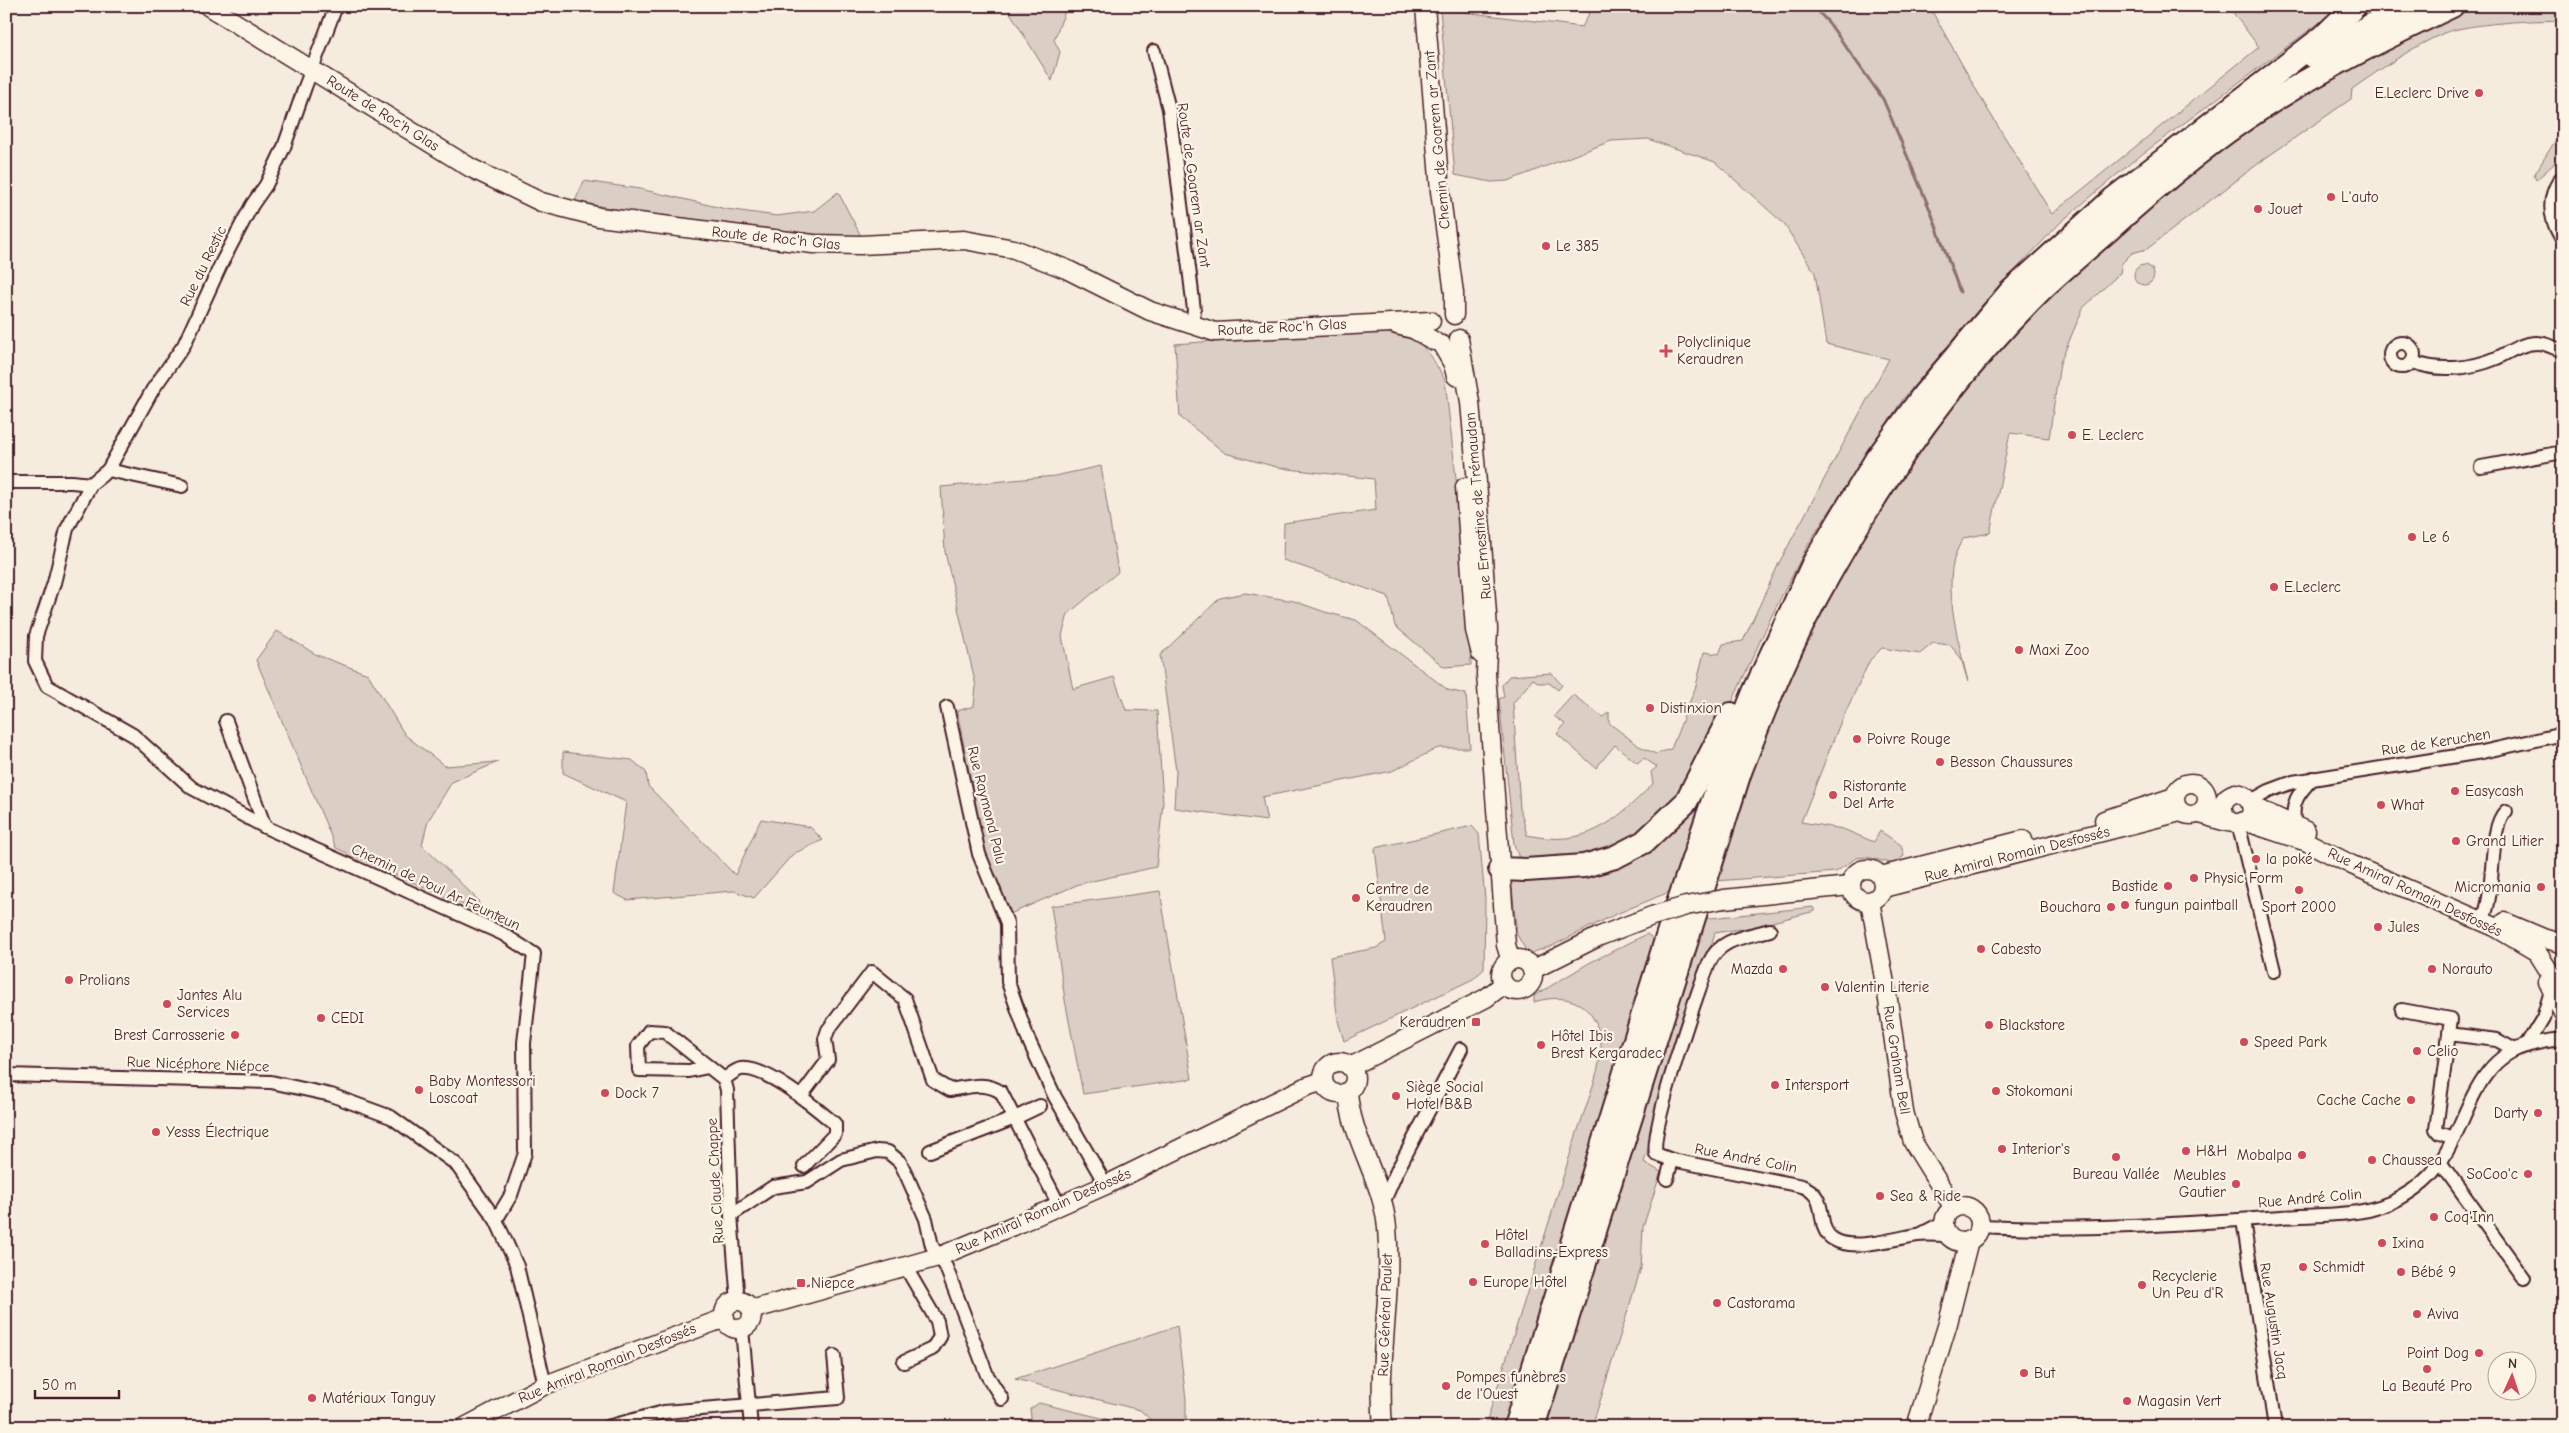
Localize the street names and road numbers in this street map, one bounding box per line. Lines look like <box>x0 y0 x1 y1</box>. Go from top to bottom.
street label: Chemin de Goarem ar Zant <box>1420 49 1454 230</box>
street label: Route de Roc'h Glas <box>323 71 443 155</box>
street label: Route de Goarem ar Zant <box>1174 102 1215 269</box>
street label: Route de Roc'h Glas <box>711 222 841 254</box>
street label: Rue du Restic <box>176 223 230 309</box>
street label: Route de Roc'h Glas <box>1217 315 1347 339</box>
street label: Rue Ernestine de Trémaudan <box>1461 412 1495 600</box>
street label: Rue de Keruchen <box>2380 724 2492 760</box>
street label: Rue Raymond Palu <box>964 744 1010 866</box>
street label: Rue Amiral Romain Desfossés <box>1923 822 2111 886</box>
street label: Chemin de Poul Ar Feunteun <box>349 840 523 934</box>
street label: Rue Amiral Romain Desfossés <box>2325 844 2505 940</box>
street label: Rue Graham Bell <box>1880 1004 1914 1116</box>
street label: Rue Nicéphore Niépce <box>126 1053 270 1076</box>
street label: Rue Claude Chappe <box>703 1117 727 1244</box>
street label: Rue André Colin <box>1693 1139 1799 1177</box>
street label: Rue Amiral Romain Desfossés <box>952 1164 1134 1258</box>
street label: Rue André Colin <box>2257 1184 2363 1212</box>
street label: Rue Général Paulet <box>1374 1252 1396 1377</box>
street label: Rue Augustin Jacq <box>2256 1261 2292 1381</box>
street label: Rue Amiral Romain Desfossés <box>515 1319 699 1407</box>

